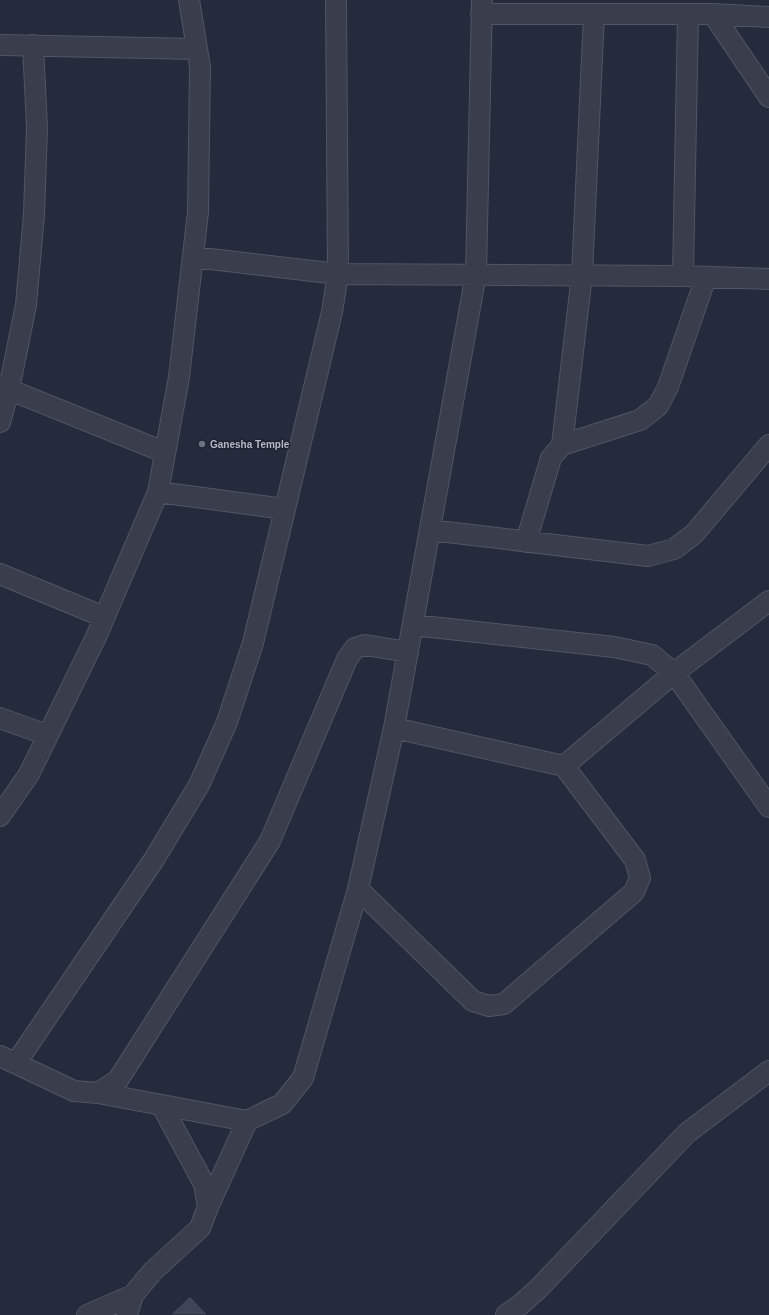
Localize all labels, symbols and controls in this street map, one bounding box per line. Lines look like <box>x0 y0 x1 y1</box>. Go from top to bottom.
marker: Ganesha Temple <box>197 439 207 449</box>
place label: Ganesha Temple <box>210 439 290 450</box>

